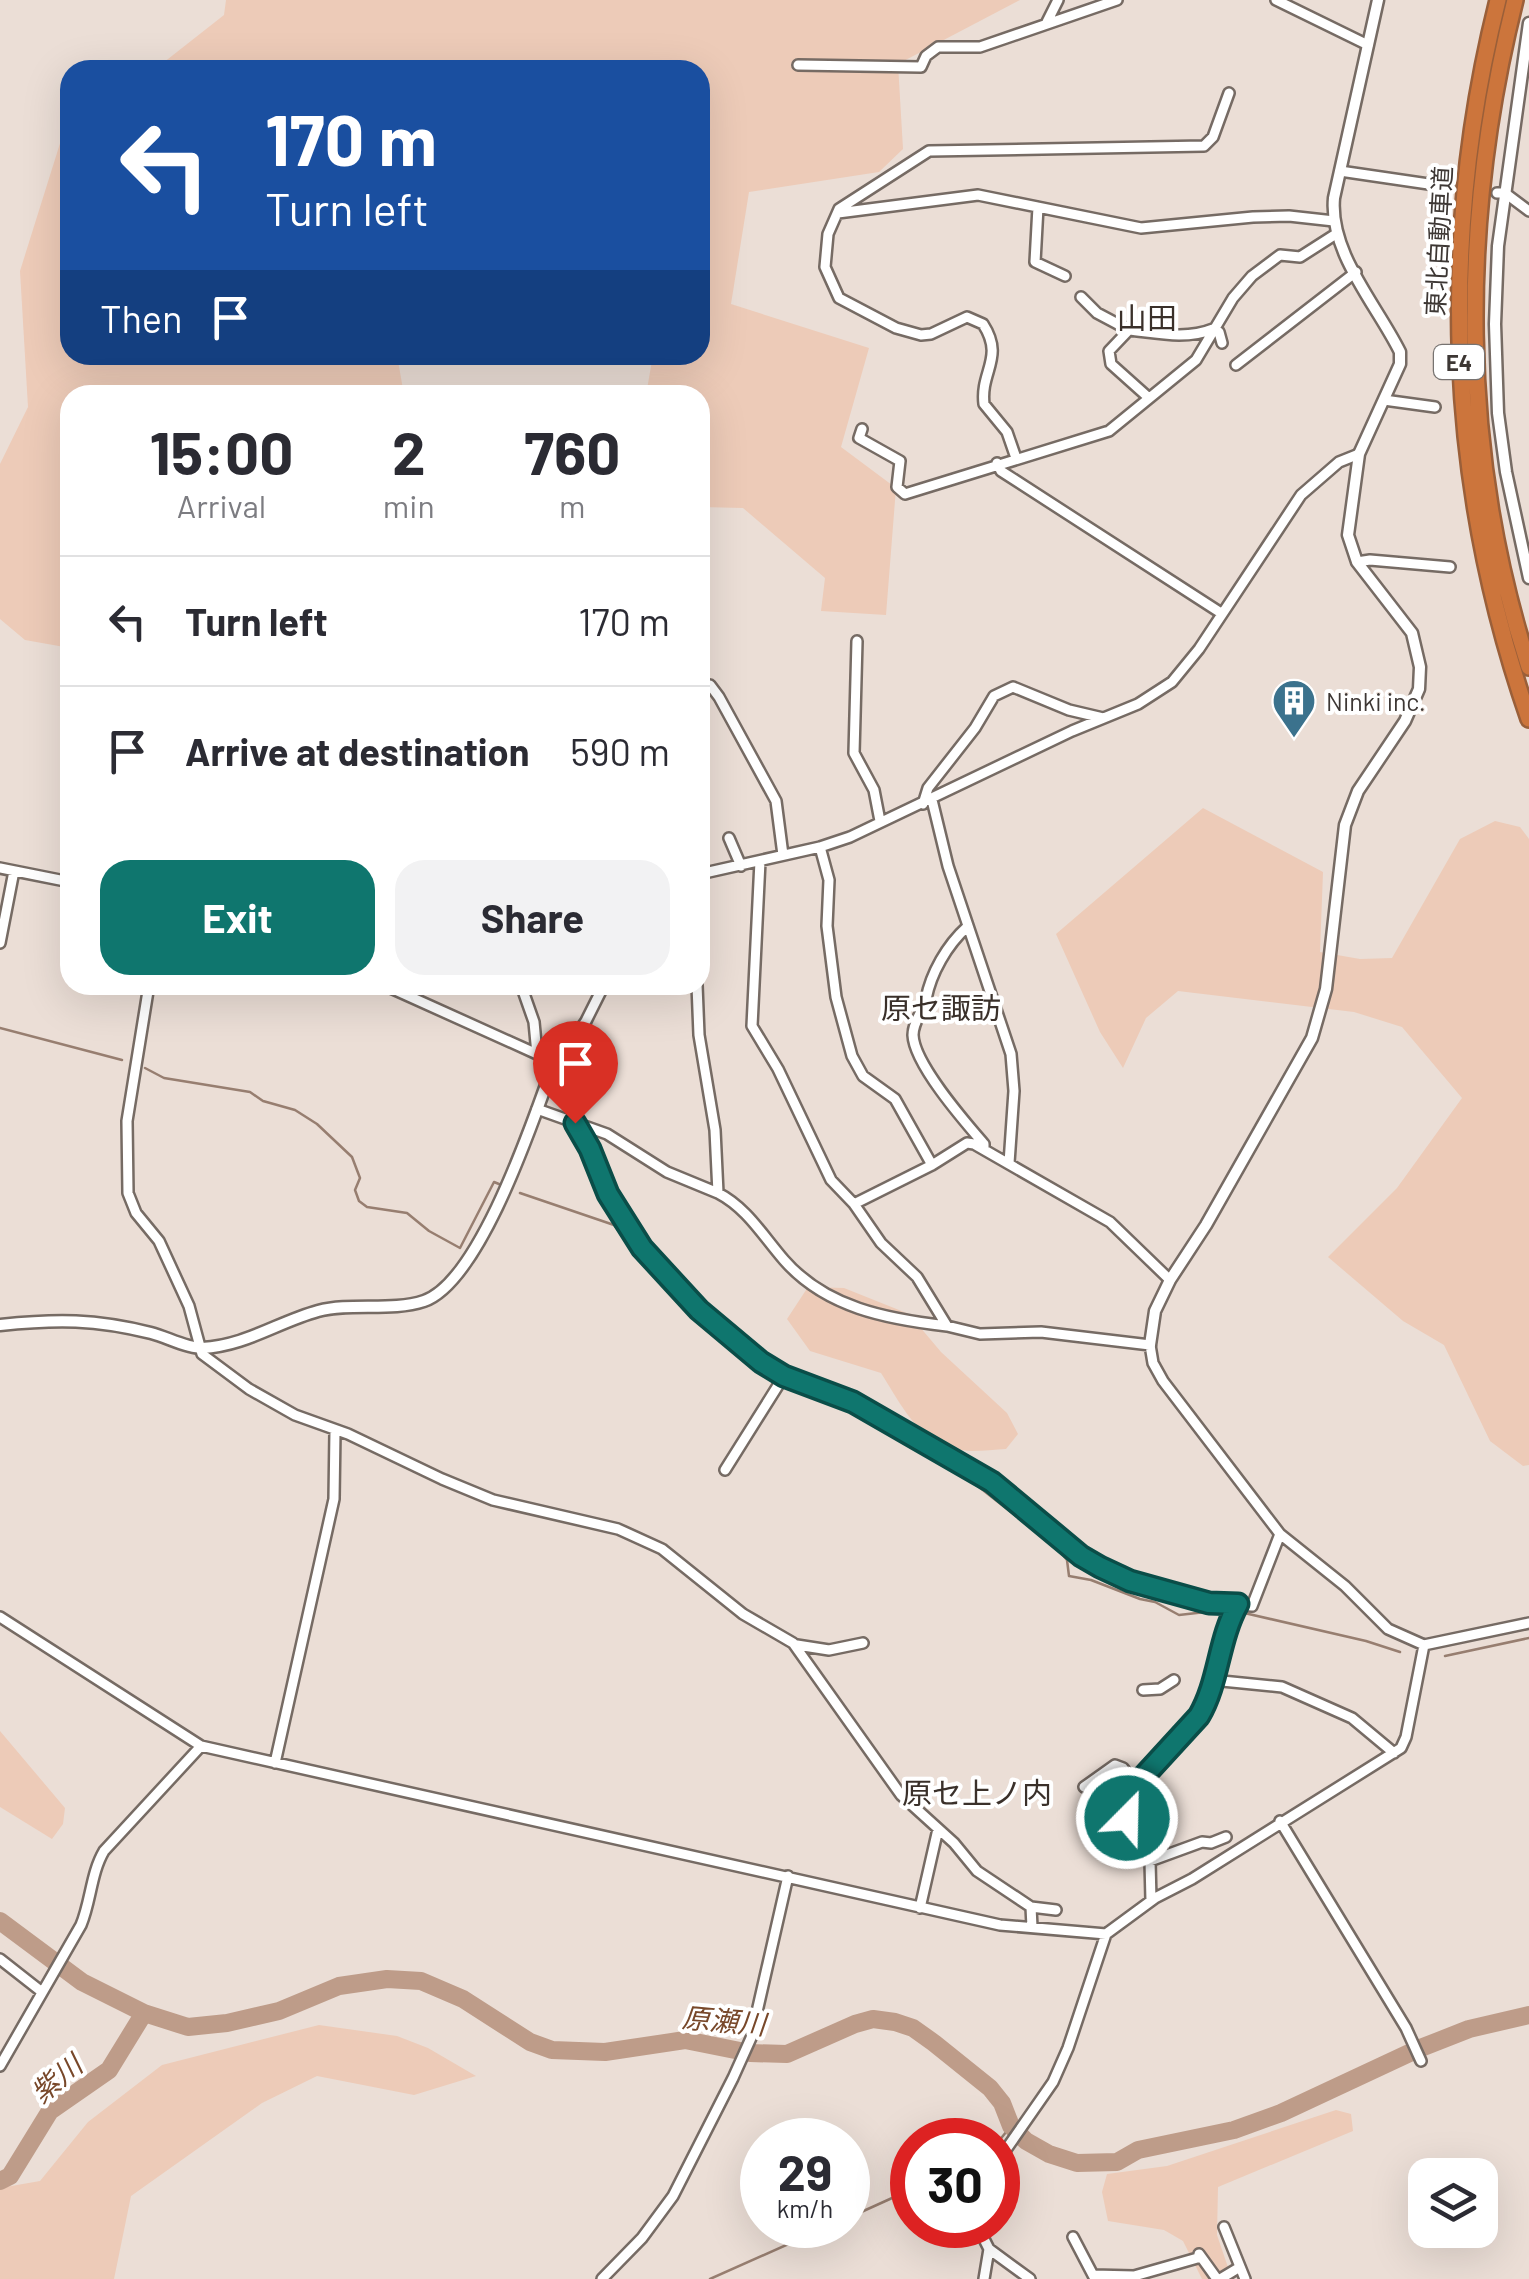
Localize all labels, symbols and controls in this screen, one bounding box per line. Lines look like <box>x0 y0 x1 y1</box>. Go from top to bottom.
text: 170 m <box>265 96 437 180</box>
icon: left <box>100 100 230 230</box>
street label: 東北自動車道 <box>1419 165 1457 317</box>
text: Turn left <box>265 181 429 235</box>
icon: arrive <box>203 290 258 345</box>
text: Then <box>100 295 183 341</box>
district label: 山田 <box>1117 299 1177 335</box>
road number: E4 <box>1434 345 1484 379</box>
text: 15:00 <box>150 415 293 487</box>
text: 2 <box>392 415 426 487</box>
text: 760 <box>524 415 620 487</box>
text: Arrival <box>177 486 266 524</box>
text: min <box>383 486 435 524</box>
text: m <box>559 486 586 524</box>
icon: left <box>100 594 155 649</box>
text: Turn left <box>185 598 328 644</box>
text: 170 m <box>578 598 670 644</box>
building icon: Ninki inc. <box>1271 678 1317 739</box>
place label: Ninki inc. <box>1326 686 1426 716</box>
icon: arrive <box>100 724 155 779</box>
text: Arrive at destination <box>185 728 530 774</box>
text: 590 m <box>570 728 670 774</box>
button: Exit <box>100 860 375 975</box>
button: Share <box>395 860 670 975</box>
district label: 原セ諏訪 <box>881 989 1001 1025</box>
pin <box>533 1021 618 1124</box>
icon: arrive <box>548 1036 603 1091</box>
position arrow <box>1075 1766 1179 1870</box>
district label: 原セ上ノ内 <box>902 1774 1052 1810</box>
water label: 原瀬川 <box>681 1999 770 2041</box>
water label: 紫川 <box>24 2045 91 2109</box>
speed limit sign: 30 <box>890 2118 1020 2248</box>
text: 29 <box>778 2141 832 2201</box>
map controls <box>1408 2158 1498 2248</box>
button: layers <box>1408 2158 1498 2248</box>
text: km/h <box>777 2193 833 2223</box>

